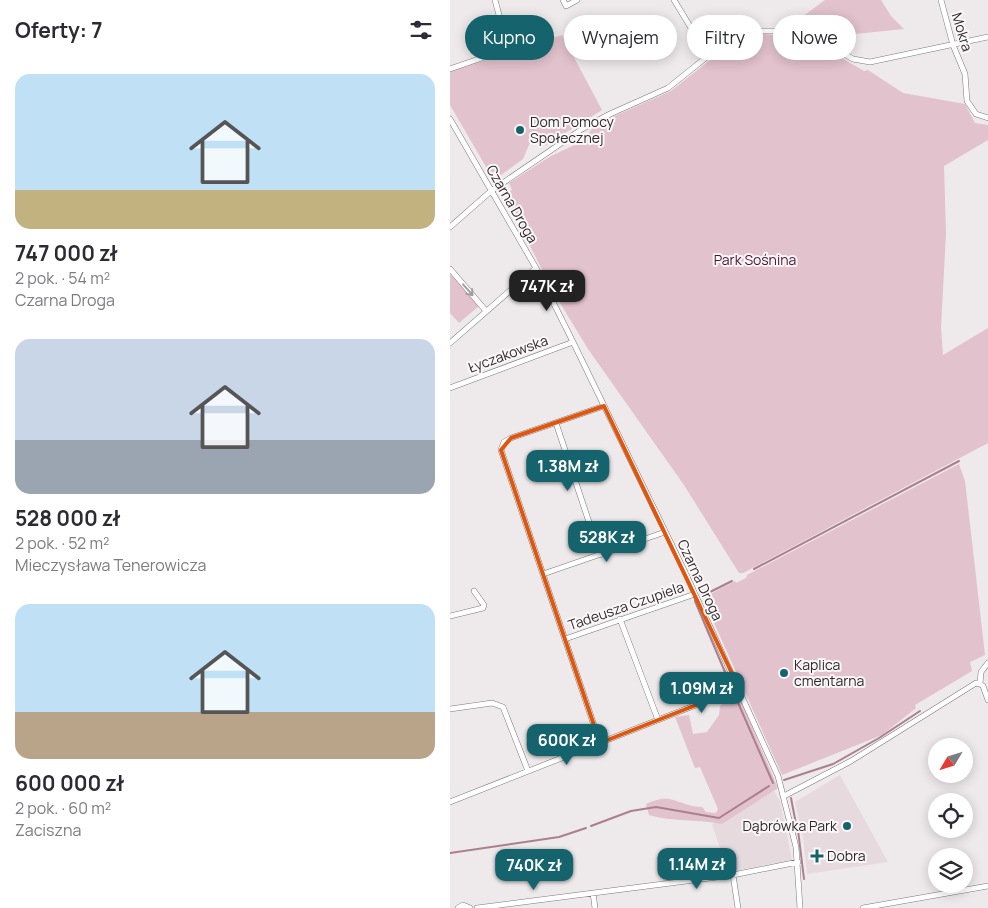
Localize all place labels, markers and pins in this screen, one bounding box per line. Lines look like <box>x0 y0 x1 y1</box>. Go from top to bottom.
place label: Dom Pomocy Społecznej <box>530 112 615 147</box>
marker: Dom Pomocy Społecznej <box>514 124 526 136</box>
pin: 747K zł <box>501 270 593 312</box>
pin: 1.38M zł <box>516 450 620 492</box>
pin: 528K zł <box>561 520 653 563</box>
place label: Kaplica cmentarna <box>794 655 864 690</box>
marker: Kaplica cmentarna <box>778 667 790 679</box>
pin: 1.09M zł <box>650 672 754 714</box>
pin: 600K zł <box>521 724 613 766</box>
place label: Dąbrówka Park <box>742 816 838 835</box>
marker: Dąbrówka Park <box>841 820 853 832</box>
place label: Dobra <box>827 846 866 865</box>
pin: 740K zł <box>488 848 580 891</box>
pin: 1.14M zł <box>645 848 749 890</box>
marker: Dobra <box>811 850 823 862</box>

